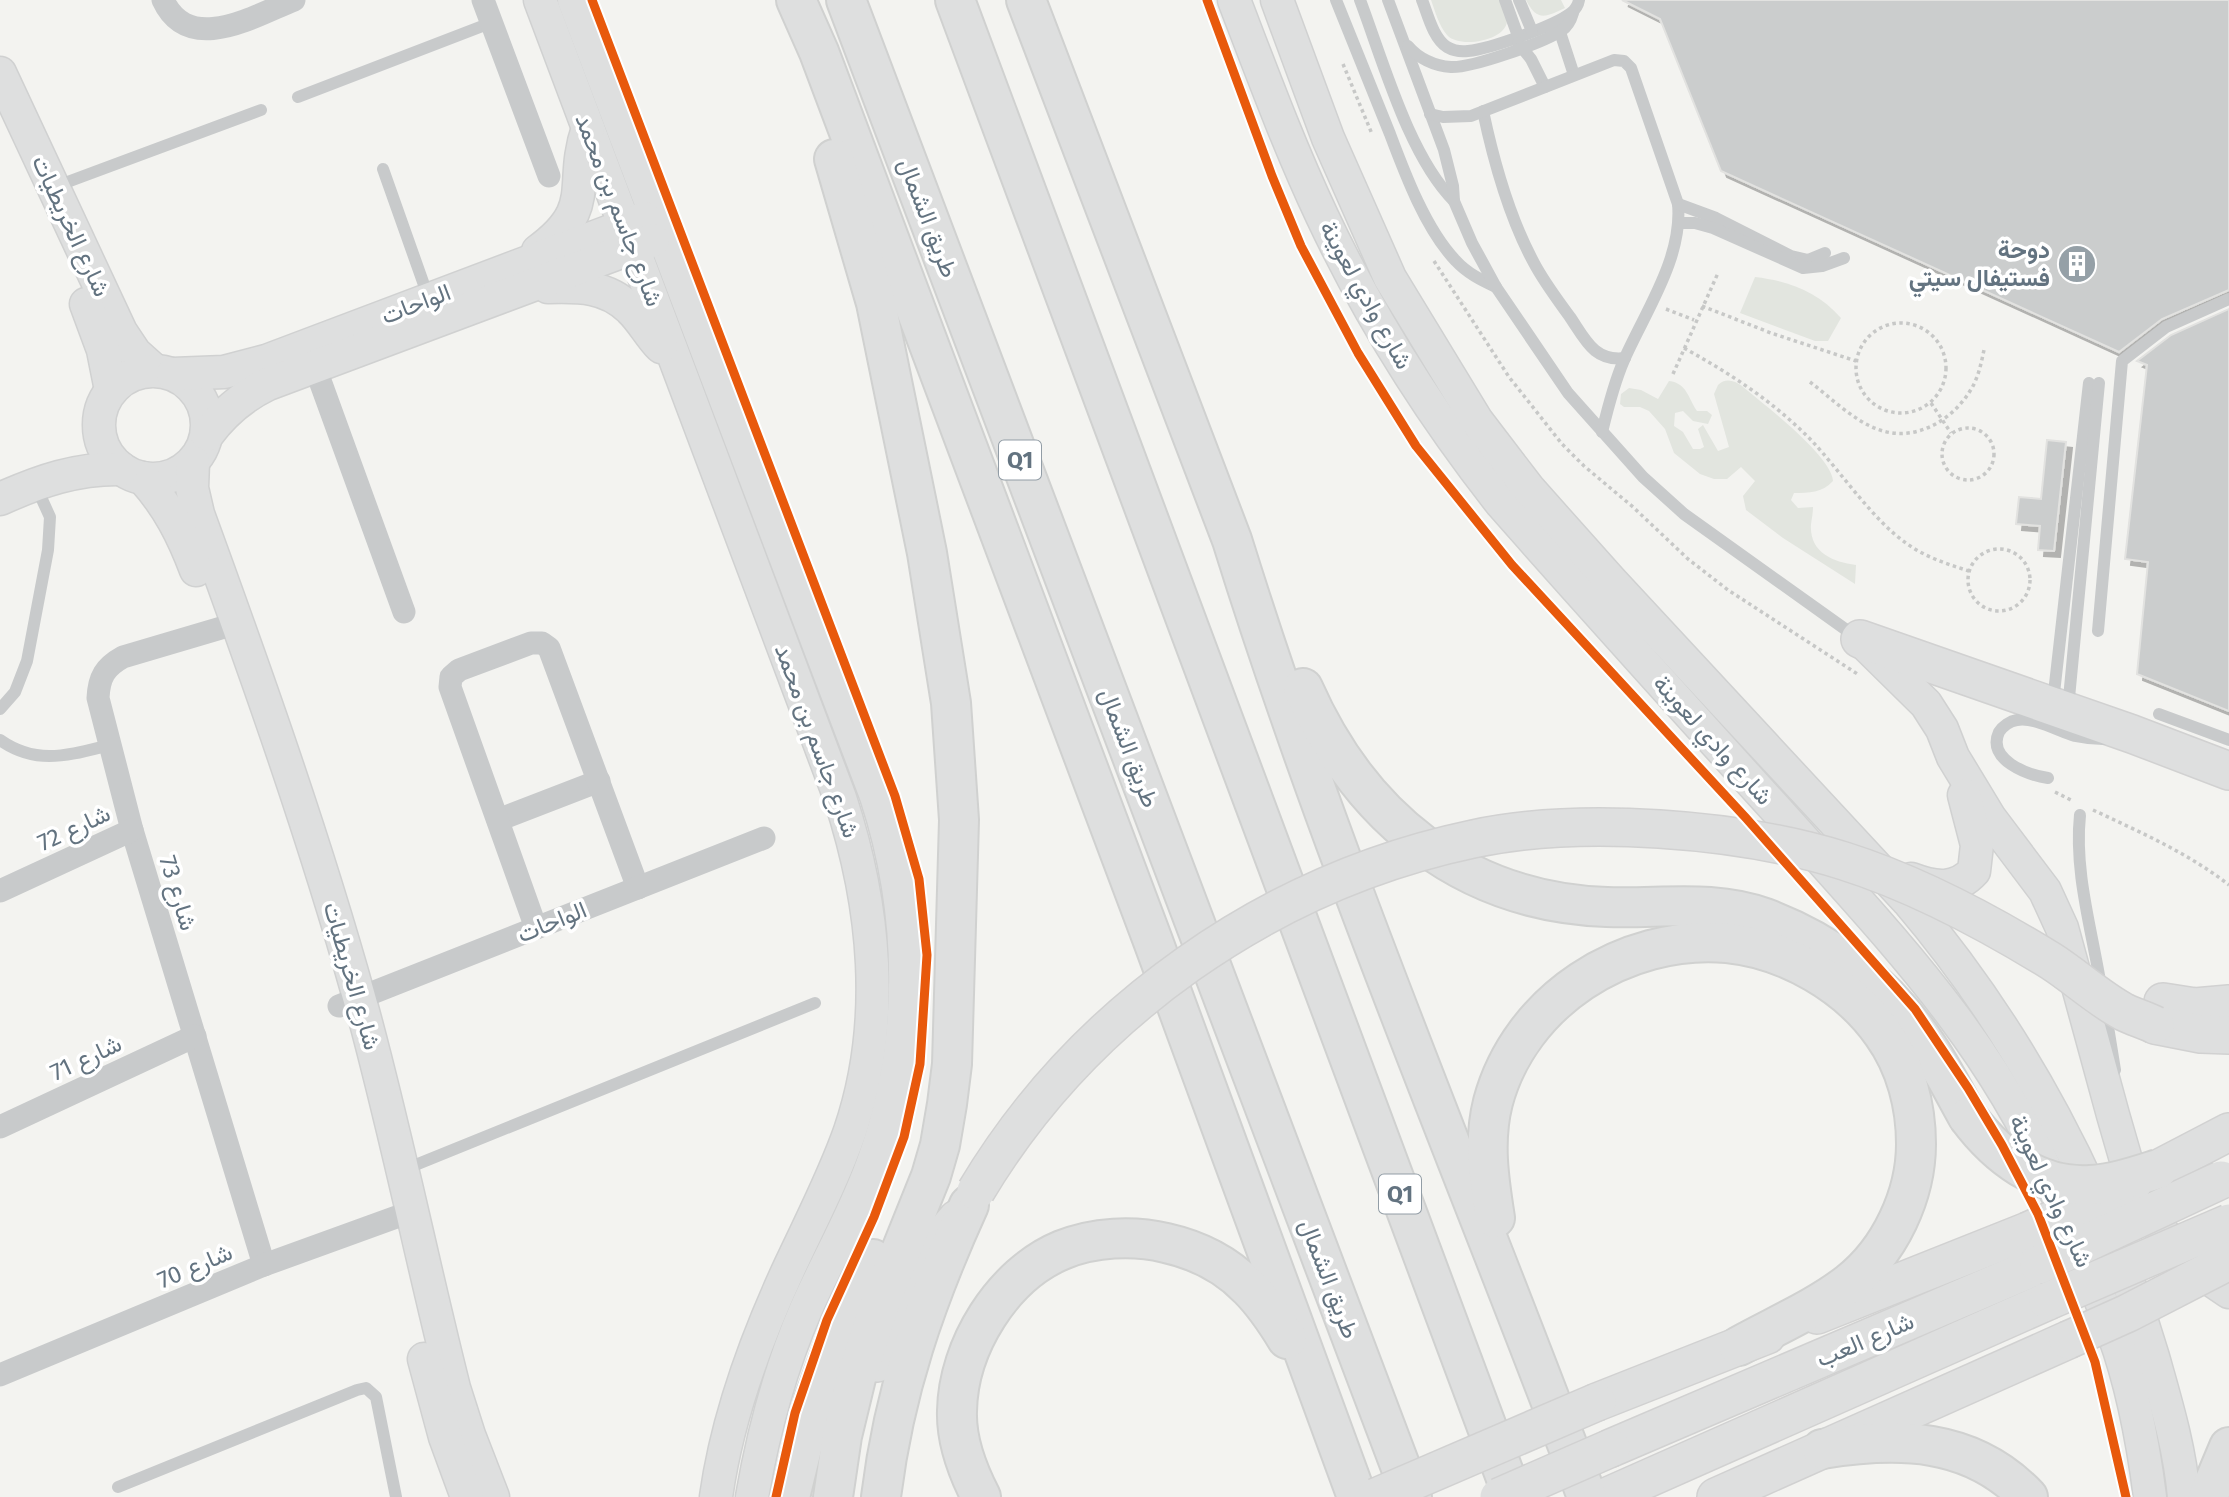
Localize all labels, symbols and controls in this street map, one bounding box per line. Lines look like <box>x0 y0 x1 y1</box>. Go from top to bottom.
street label: شارع جاسم بن محمد <box>568 110 669 311</box>
street label: شارع الخريطيات <box>24 151 116 302</box>
street label: طريق الشمال <box>892 154 964 282</box>
street label: شارع وادي لعوينة <box>1309 216 1418 376</box>
place label: دوحة فستيفال سيتي <box>1909 236 2050 298</box>
building icon: دوحة فستيفال سيتي <box>2056 243 2098 285</box>
street label: الواحات <box>377 278 455 331</box>
road number: Q1 <box>999 440 1041 480</box>
street label: شارع جاسم بن محمد <box>767 640 865 842</box>
street label: شارع وادي لعوينة <box>1644 669 1779 814</box>
street label: طريق الشمال <box>1093 684 1165 812</box>
street label: شارع 72 <box>33 799 116 859</box>
street label: شارع 73 <box>151 852 203 935</box>
street label: الواحات <box>513 896 591 949</box>
street label: شارع الخريطيات <box>316 899 386 1054</box>
street label: شارع 71 <box>46 1029 127 1088</box>
street label: شارع وادي لعوينة <box>1999 1110 2099 1274</box>
road number: Q1 <box>1379 1175 1421 1214</box>
street label: طريق الشمال <box>1293 1215 1365 1343</box>
street label: شارع 70 <box>153 1238 237 1296</box>
street label: شارع العب <box>1812 1307 1919 1375</box>

